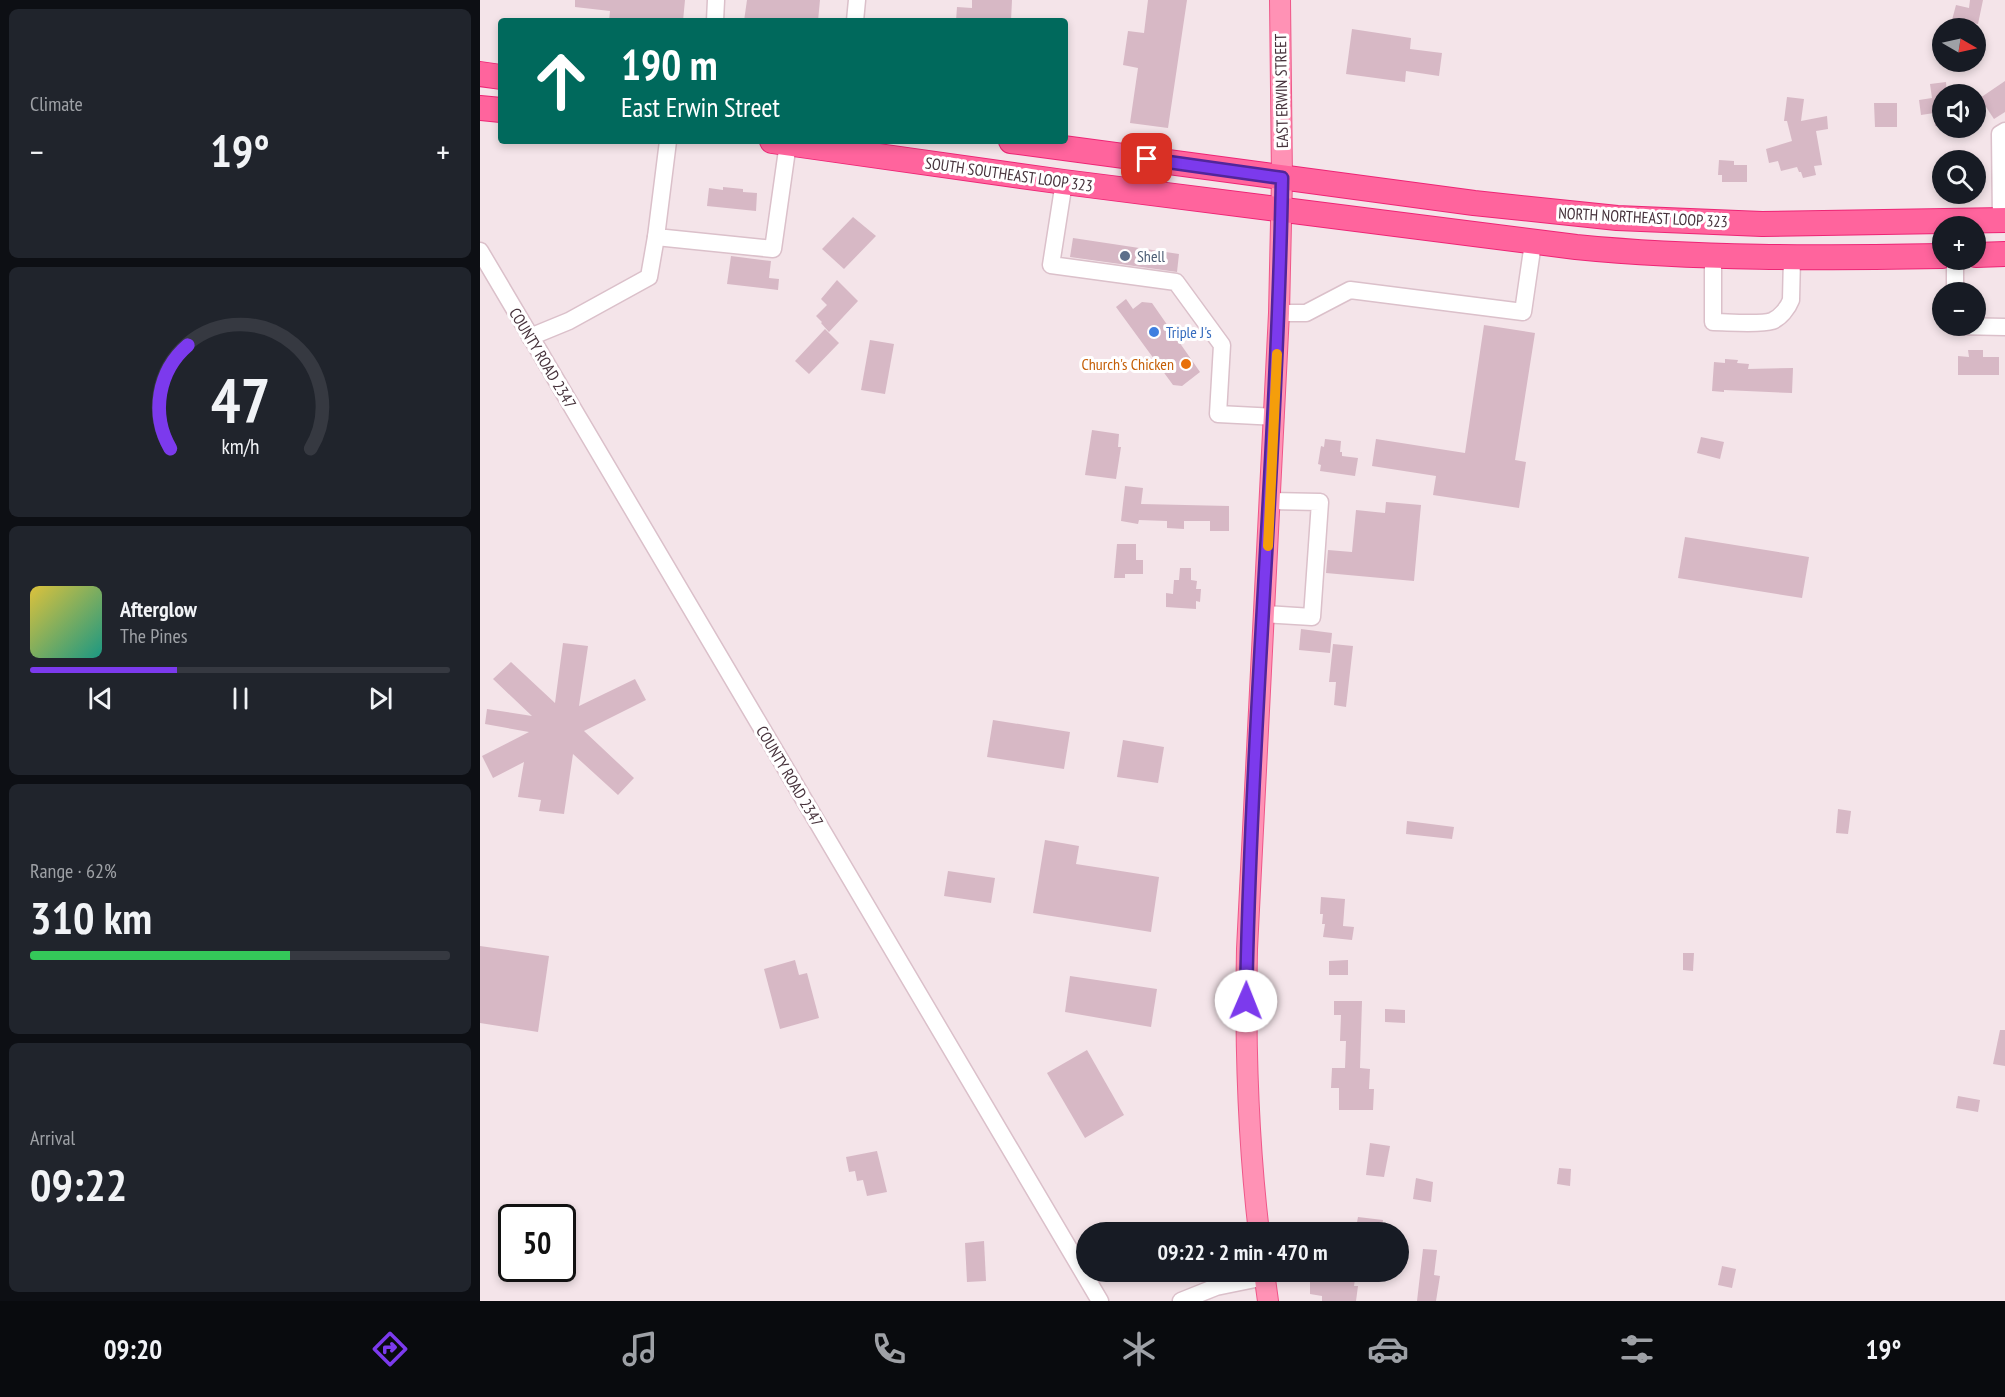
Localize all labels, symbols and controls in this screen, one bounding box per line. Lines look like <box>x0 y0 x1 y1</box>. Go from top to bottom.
north arrow <box>1932 18 1986 72</box>
map controls <box>1932 18 1986 336</box>
street label: EAST ERWIN STREET <box>1270 34 1292 148</box>
text: 190 m <box>621 37 718 92</box>
icon: ahead <box>522 42 600 120</box>
button: sound <box>1932 84 1986 138</box>
text: East Erwin Street <box>621 90 780 124</box>
text: Climate <box>30 91 83 117</box>
text: 19° <box>210 121 270 179</box>
text: − <box>30 130 44 173</box>
text: + <box>436 130 450 173</box>
pin <box>1121 133 1172 184</box>
icon: arrive <box>1130 142 1163 175</box>
button: search <box>1932 150 1986 204</box>
street label: SOUTH SOUTHEAST LOOP 323 <box>924 152 1094 196</box>
street label: NORTH NORTHEAST LOOP 323 <box>1558 203 1728 231</box>
button: + <box>1932 216 1986 270</box>
place label: Shell <box>1137 246 1165 266</box>
marker: Shell <box>1118 249 1132 263</box>
button: − <box>1932 282 1986 336</box>
street label: COUNTY ROAD 2347 <box>505 304 581 412</box>
place label: Triple J's <box>1166 322 1212 342</box>
marker: Triple J's <box>1147 325 1161 339</box>
place label: Church's Chicken <box>1081 354 1174 374</box>
marker: Church's Chicken <box>1179 357 1193 371</box>
text: 47 <box>210 359 270 440</box>
text: km/h <box>221 433 259 461</box>
text: Afterglow <box>120 595 197 623</box>
text: The Pines <box>120 623 187 649</box>
icon: previous <box>84 682 117 715</box>
icon: pause <box>224 682 257 715</box>
icon: next <box>364 682 397 715</box>
street label: COUNTY ROAD 2347 <box>752 722 828 830</box>
text: Range · 62% <box>30 858 117 884</box>
text: 310 km <box>30 888 152 946</box>
position arrow <box>1214 969 1278 1033</box>
text: Arrival <box>30 1125 75 1151</box>
text: 09:22 <box>30 1155 127 1213</box>
speed limit sign: 50 <box>498 1204 576 1282</box>
text: 09:22 · 2 min · 470 m <box>1157 1238 1328 1266</box>
icon: directions <box>369 1328 411 1370</box>
icon: music <box>619 1328 661 1370</box>
icon: phone <box>868 1328 910 1370</box>
icon: climate <box>1118 1328 1160 1370</box>
icon: car <box>1367 1328 1409 1370</box>
icon: filters <box>1616 1328 1658 1370</box>
text: 09:20 <box>104 1332 162 1366</box>
text: 19° <box>1866 1332 1901 1366</box>

